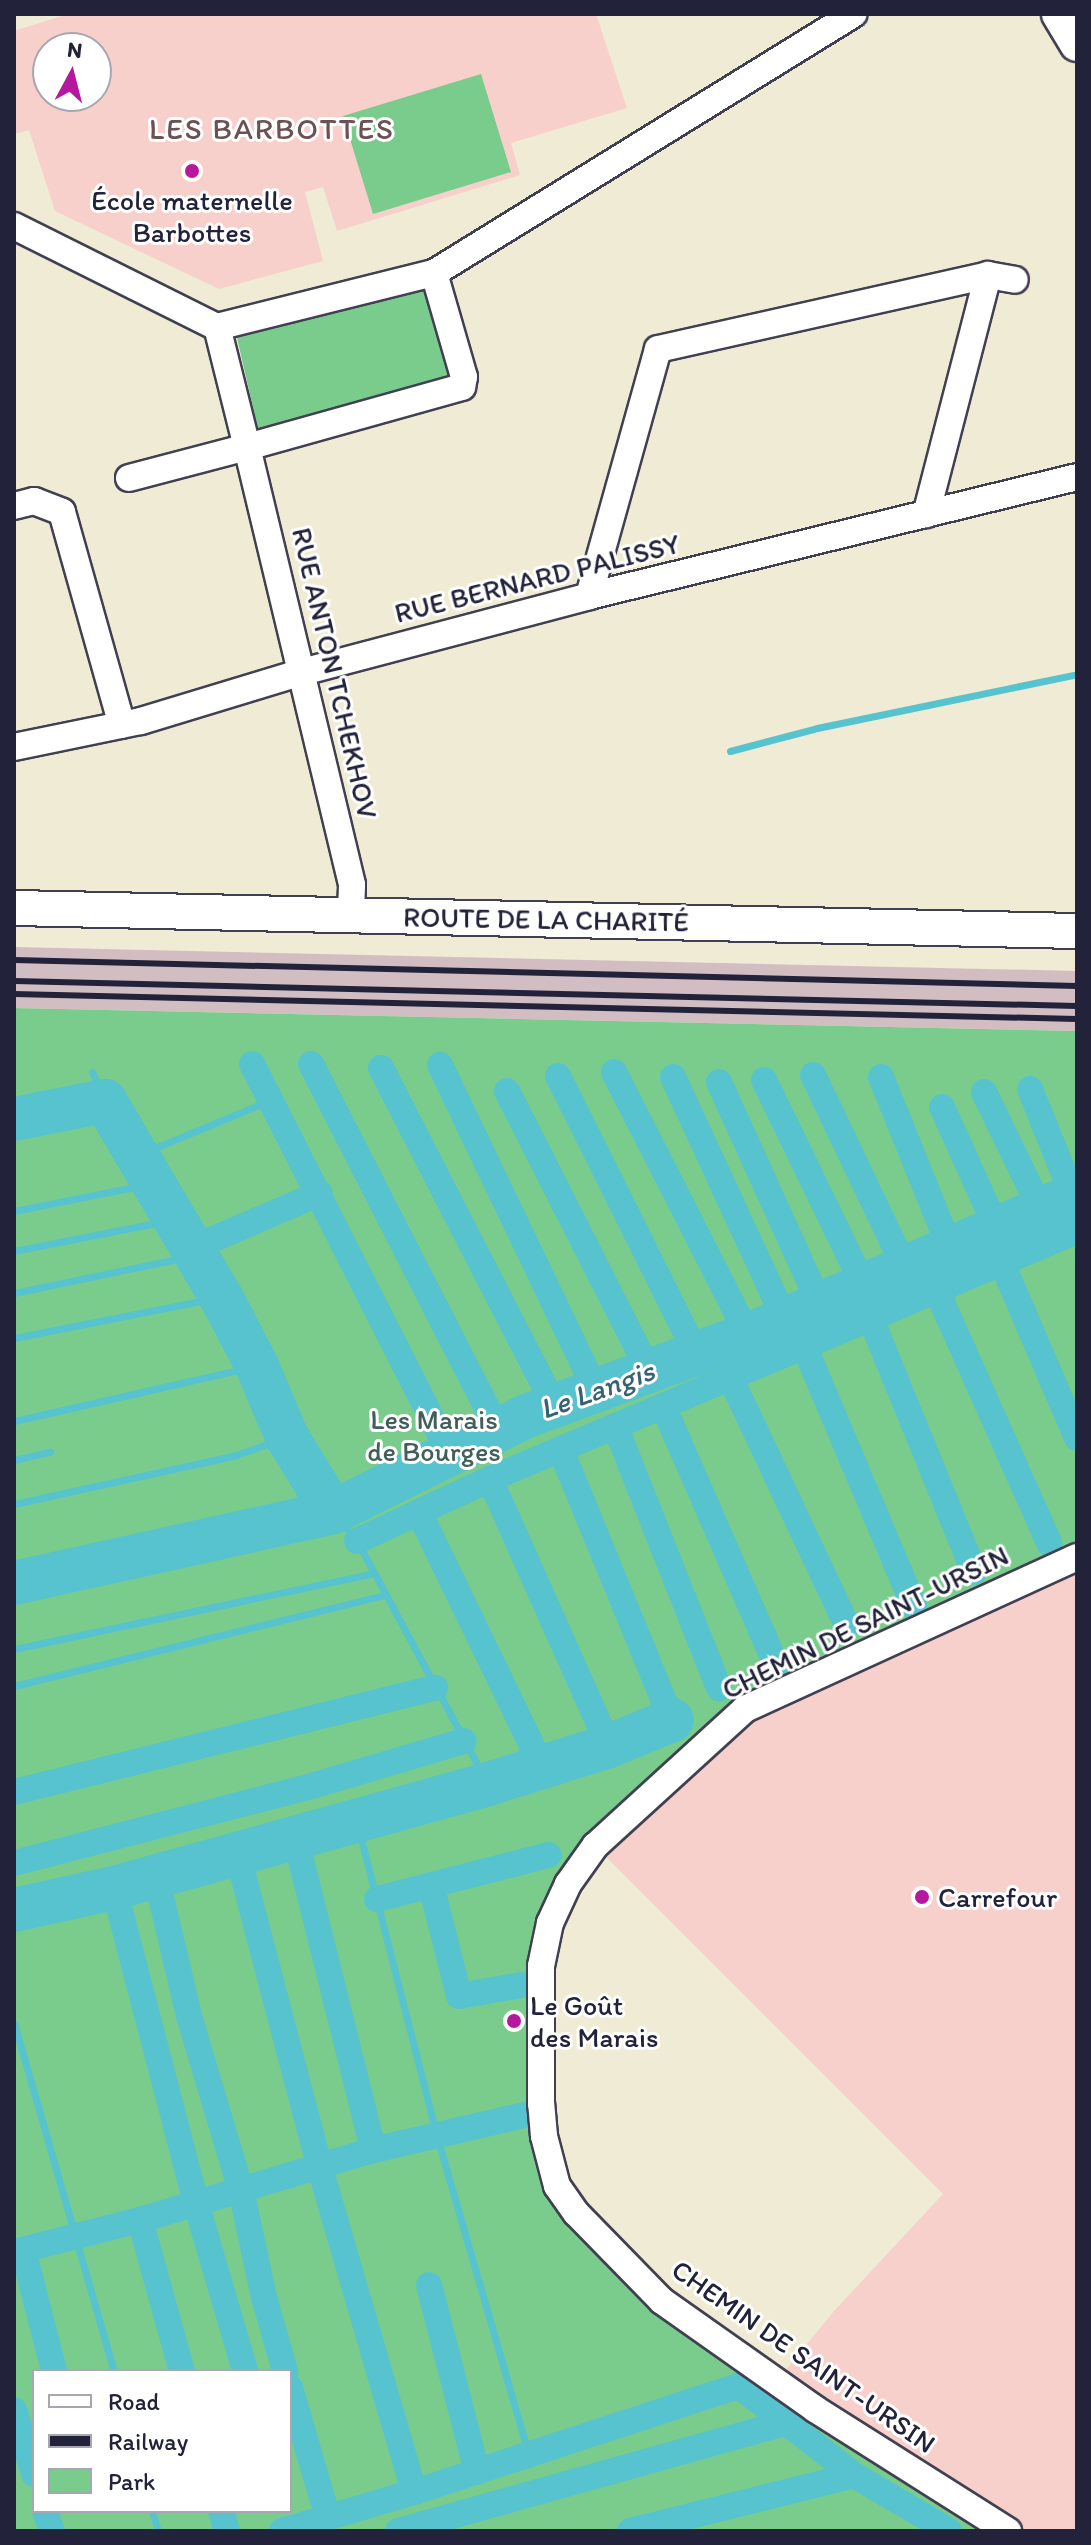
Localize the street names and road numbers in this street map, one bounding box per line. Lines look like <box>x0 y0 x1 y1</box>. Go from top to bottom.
street label: RUE ANTON TCHEKHOV <box>285 524 385 822</box>
street label: RUE BERNARD PALISSY <box>393 527 681 629</box>
street label: ROUTE DE LA CHARITÉ <box>404 900 688 938</box>
street label: CHEMIN DE SAINT-URSIN <box>716 1538 1014 1706</box>
street label: CHEMIN DE SAINT-URSIN <box>665 2252 943 2460</box>

